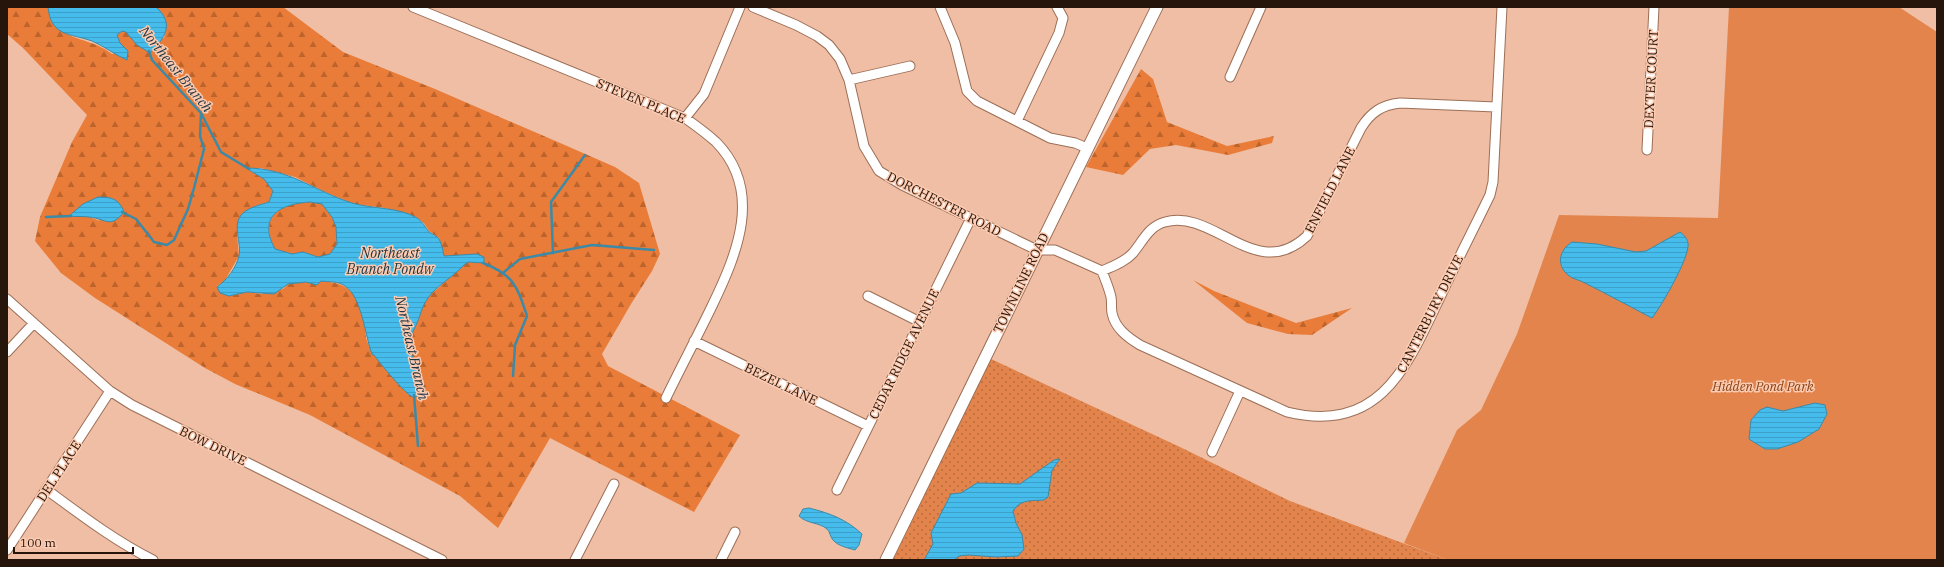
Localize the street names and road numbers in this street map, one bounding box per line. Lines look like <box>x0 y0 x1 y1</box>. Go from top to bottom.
street label: DEXTER COURT <box>1640 29 1662 129</box>
street label: STEVEN PLACE <box>594 74 688 128</box>
street label: ENFIELD LANE <box>1301 144 1359 236</box>
street label: DORCHESTER ROAD <box>884 168 1004 240</box>
street label: TOWNLINE ROAD <box>989 230 1053 336</box>
street label: CANTERBURY DRIVE <box>1393 252 1467 376</box>
street label: CEDAR RIDGE AVENUE <box>865 286 943 422</box>
street label: BEZEL LANE <box>741 359 821 409</box>
street label: BOW DRIVE <box>177 422 249 470</box>
street label: DEL PLACE <box>33 437 85 505</box>

